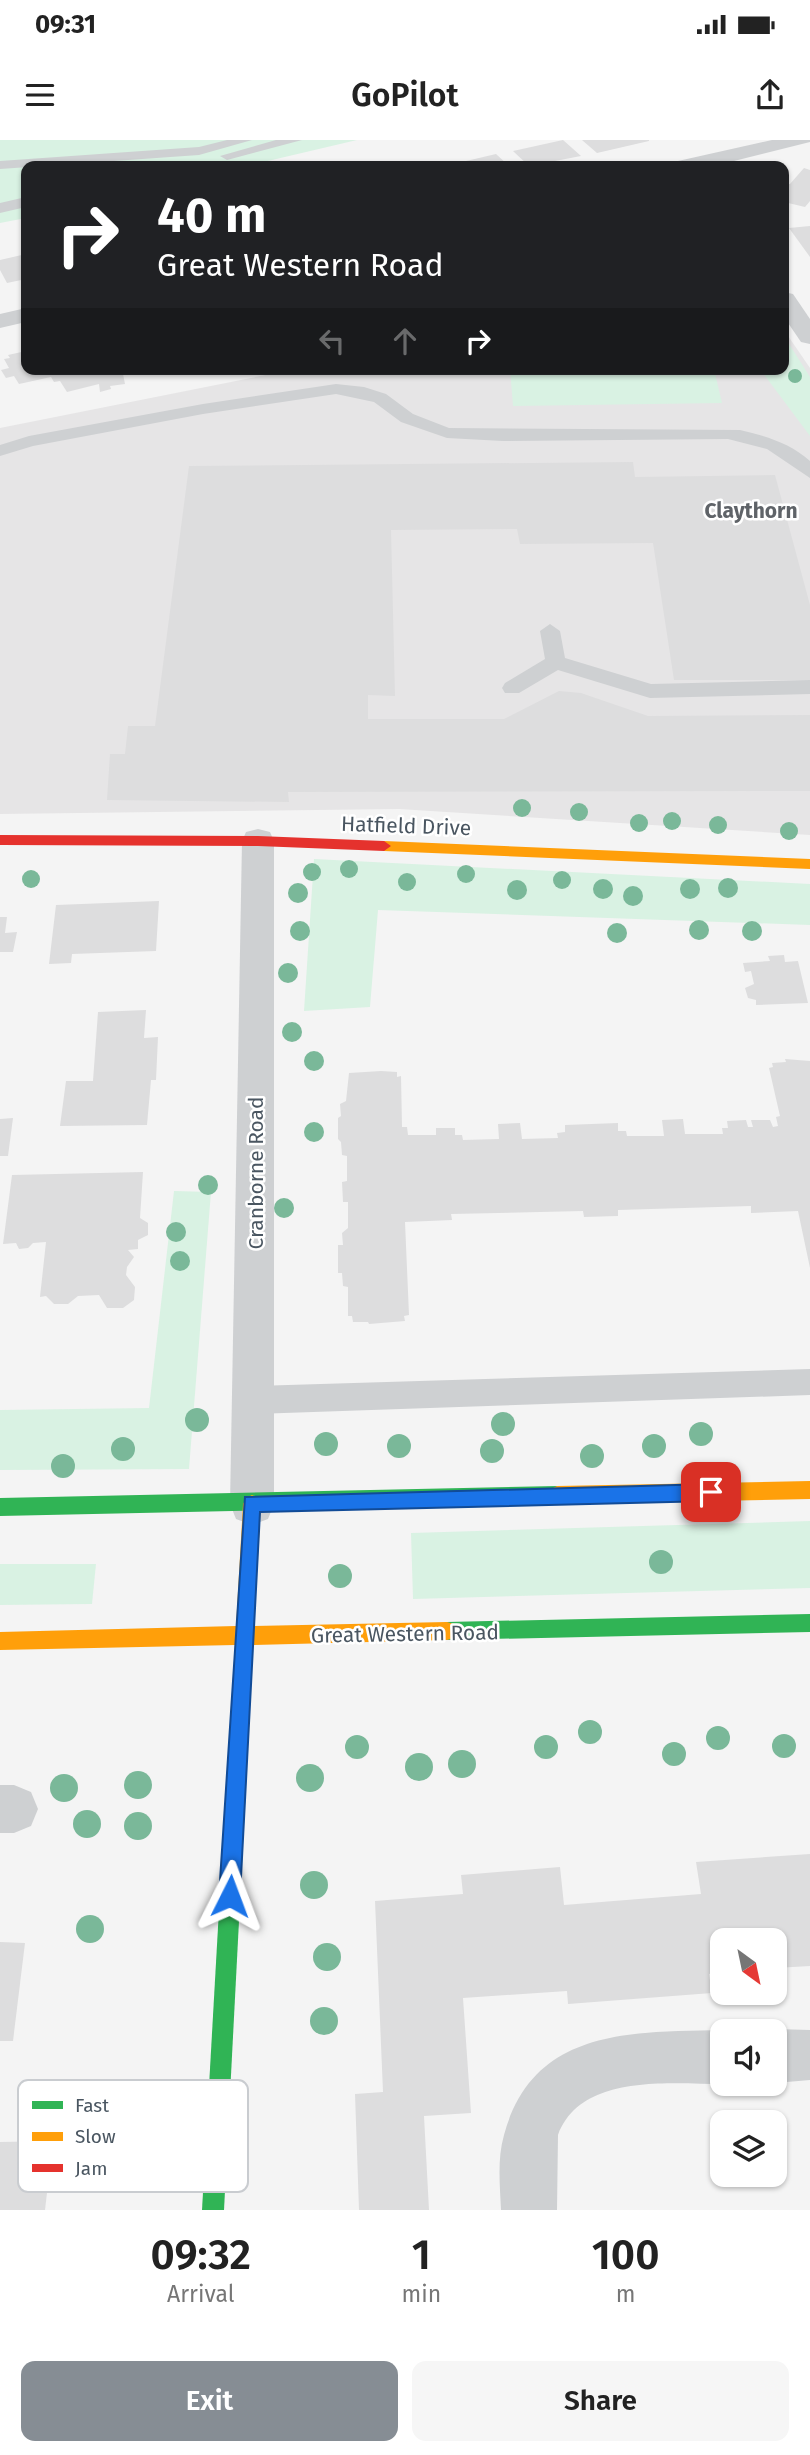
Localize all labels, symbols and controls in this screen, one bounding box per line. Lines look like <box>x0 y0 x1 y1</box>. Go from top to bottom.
text: 09:31 <box>35 9 96 40</box>
icon: menu <box>21 76 59 114</box>
text: GoPilot <box>351 76 459 114</box>
icon: share <box>751 76 789 114</box>
text: 40 m <box>157 186 266 245</box>
icon: right <box>42 189 133 280</box>
text: Great Western Road <box>157 246 444 284</box>
icon: left <box>313 322 351 360</box>
icon: ahead <box>386 322 424 360</box>
icon: right <box>459 322 497 360</box>
district label: Claythorn <box>704 498 798 524</box>
street label: Hatfield Drive <box>340 811 472 841</box>
street label: Cranborne Road <box>243 1096 269 1250</box>
pin <box>681 1462 741 1522</box>
icon: arrive <box>692 1473 730 1511</box>
street label: Great Western Road <box>311 1619 499 1649</box>
position arrow <box>193 1859 267 1933</box>
north arrow <box>710 1928 788 2006</box>
map controls <box>710 1928 787 2187</box>
button: sound <box>710 2019 787 2096</box>
legend <box>18 2080 248 2192</box>
text: Fast <box>75 2094 109 2117</box>
button: layers <box>710 2110 787 2187</box>
text: Slow <box>75 2125 116 2148</box>
text: Jam <box>75 2157 107 2180</box>
text: 09:32 <box>151 2230 251 2280</box>
text: 1 <box>412 2230 431 2280</box>
text: 100 <box>592 2230 659 2280</box>
text: Arrival <box>167 2280 234 2308</box>
text: min <box>401 2280 441 2308</box>
text: m <box>616 2280 635 2308</box>
button: Exit <box>21 2361 398 2441</box>
button: Share <box>412 2361 789 2441</box>

